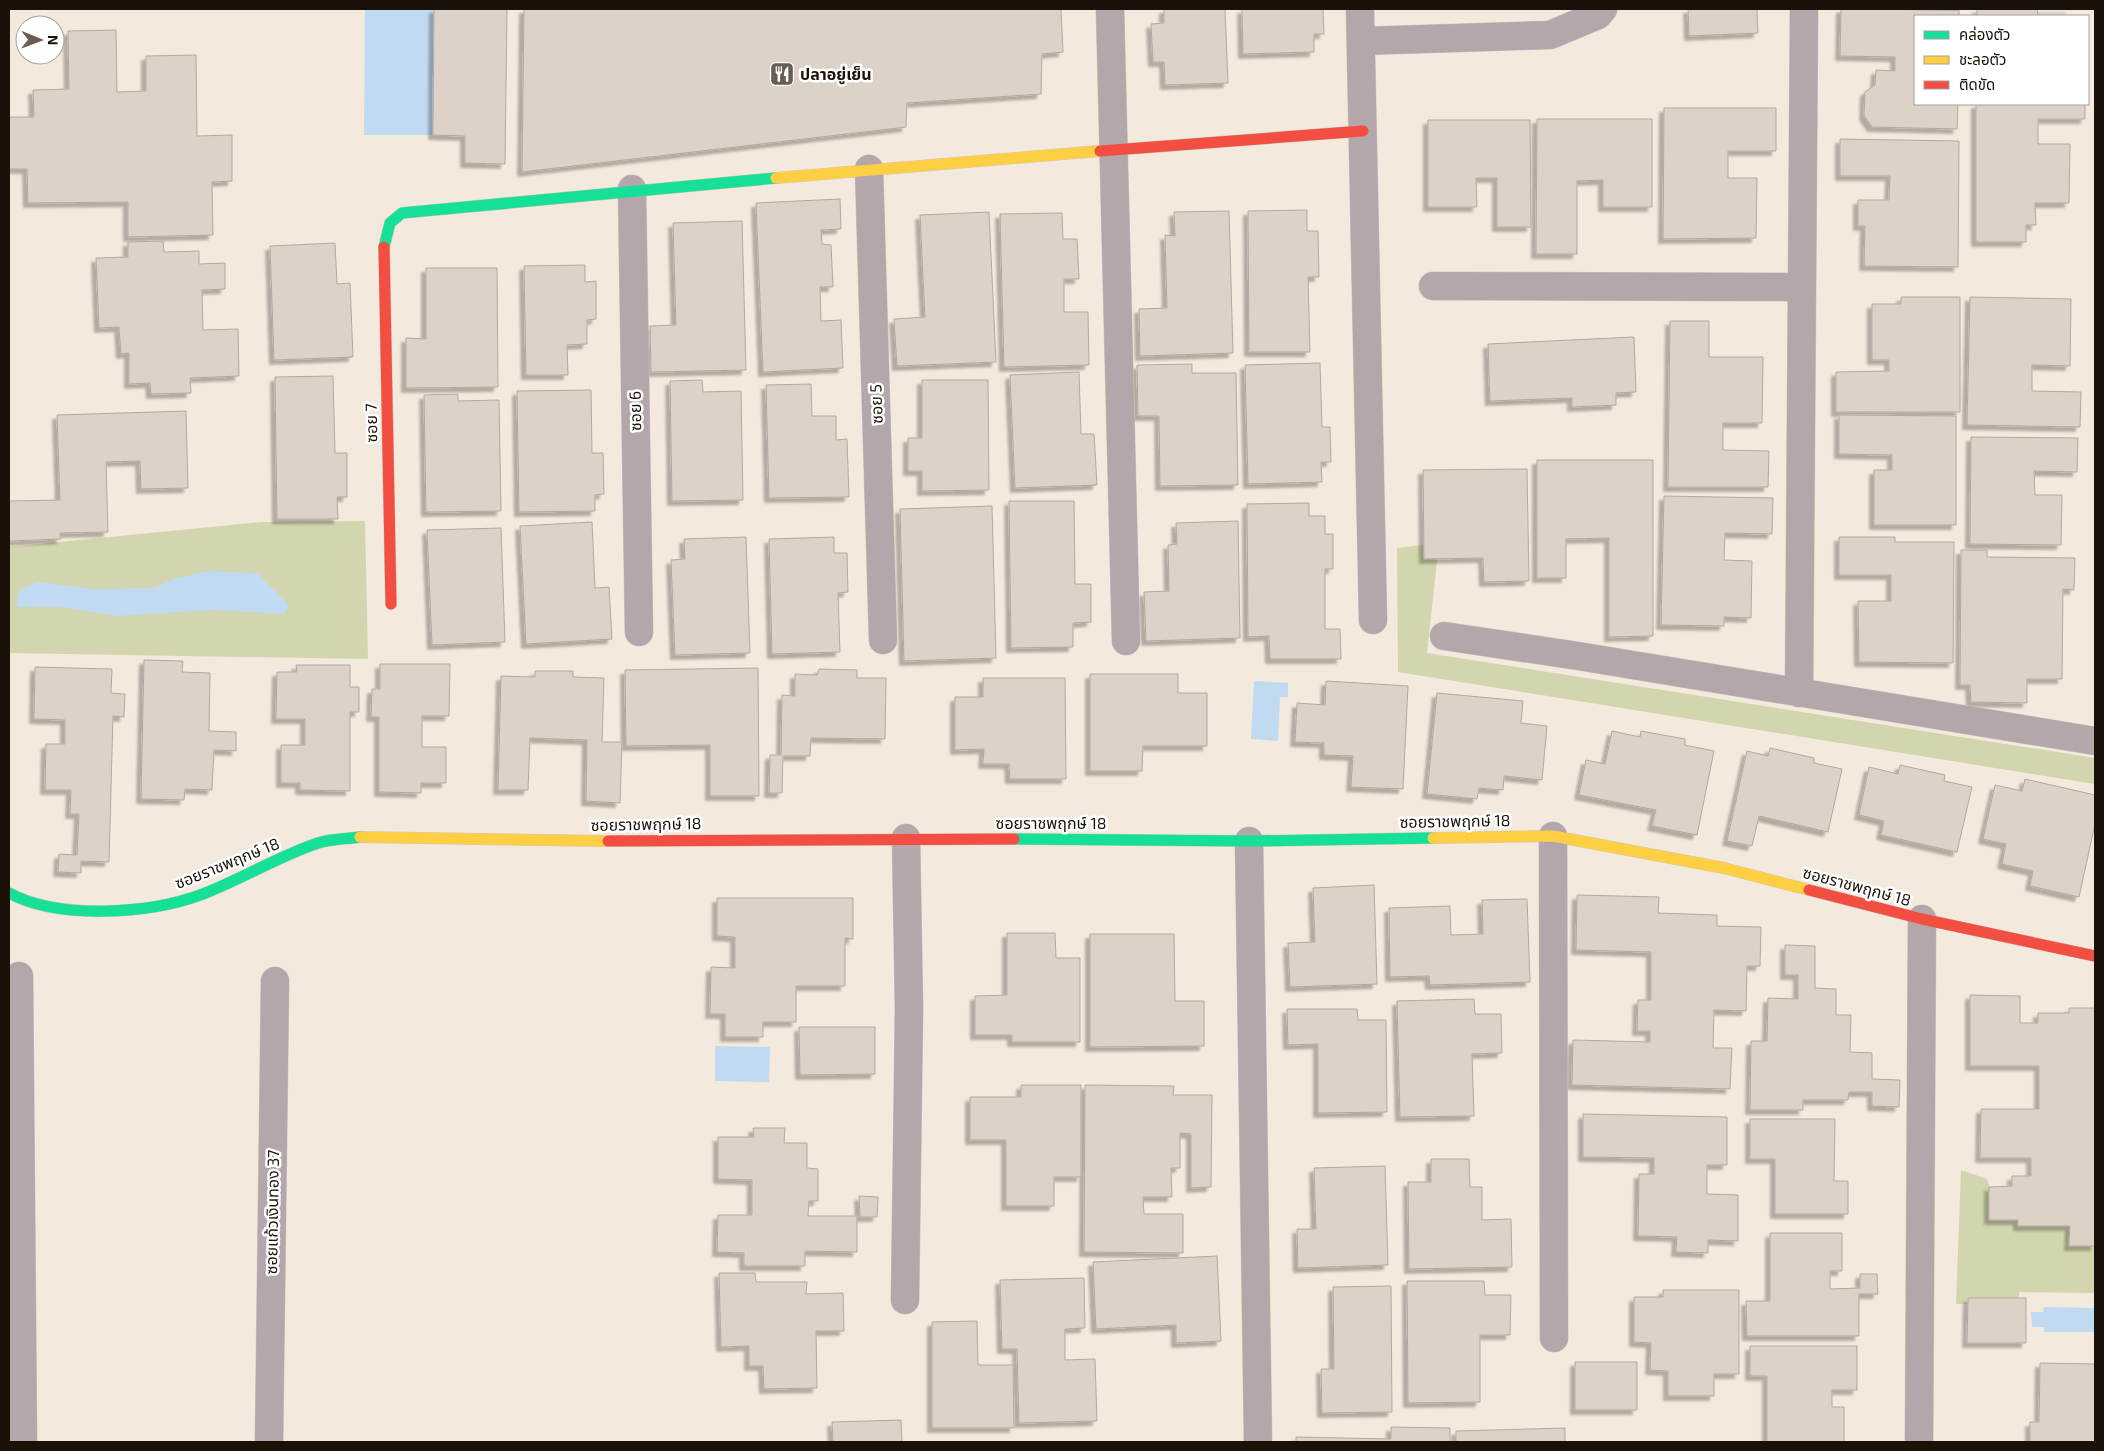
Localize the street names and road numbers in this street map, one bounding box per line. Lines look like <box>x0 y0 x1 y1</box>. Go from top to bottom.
street label: ซอย 5 <box>865 384 886 424</box>
street label: ซอย 6 <box>625 391 644 431</box>
street label: ซอย 7 <box>361 403 380 443</box>
street label: ซอยราชพฤกษ์ 18 <box>1399 810 1511 831</box>
street label: ซอยราชพฤกษ์ 18 <box>590 813 702 834</box>
street label: ซอยราชพฤกษ์ 18 <box>996 813 1106 832</box>
street label: ซอยราชพฤกษ์ 18 <box>172 833 282 892</box>
street label: ซอยราชพฤกษ์ 18 <box>1801 862 1913 909</box>
street label: ซอยแก้วเงินทอง 37 <box>261 1149 282 1275</box>

